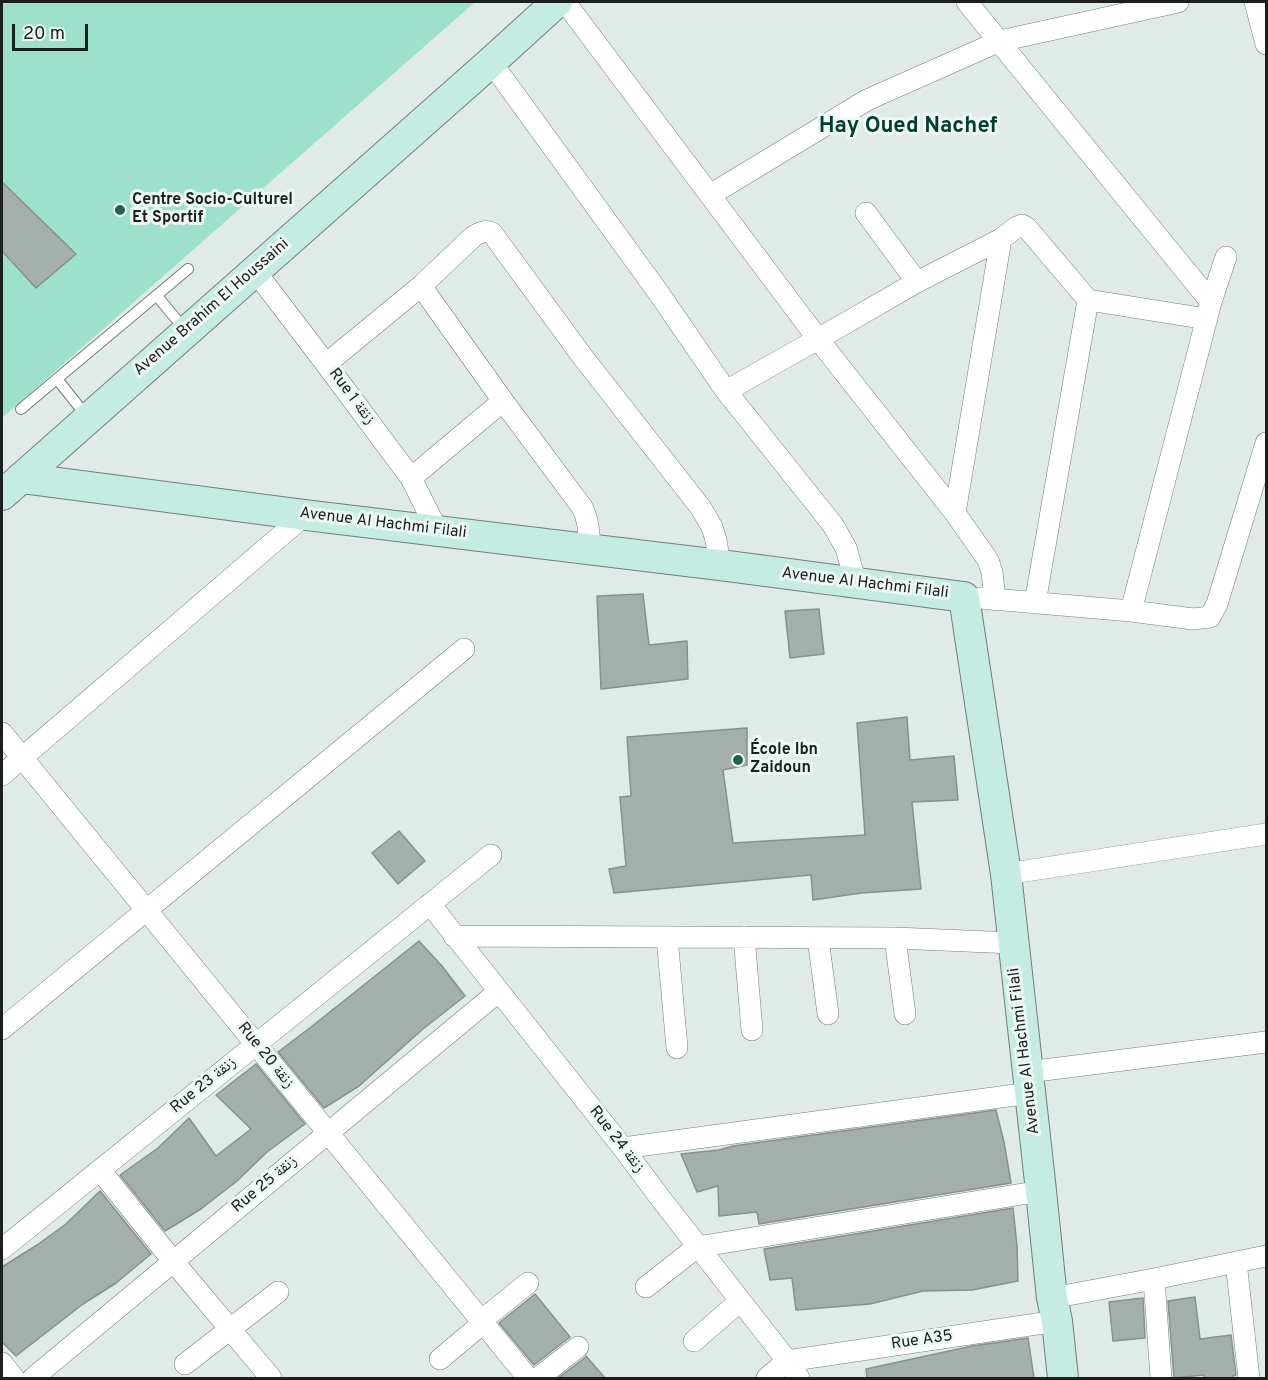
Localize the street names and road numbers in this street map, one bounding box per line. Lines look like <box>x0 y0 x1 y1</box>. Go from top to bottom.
street label: Avenue Brahim El Houssaini <box>130 235 294 381</box>
street label: Rue 1 زنقة <box>324 365 378 429</box>
street label: Avenue Al Hachmi Filali <box>298 504 468 544</box>
street label: Avenue Al Hachmi Filali <box>780 564 950 604</box>
street label: Avenue Al Hachmi Filali <box>1005 966 1045 1136</box>
street label: Rue 20 زنقة <box>233 1019 297 1093</box>
street label: Rue 23 زنقة <box>167 1054 241 1118</box>
street label: Rue 24 زنقة <box>584 1103 648 1177</box>
street label: Rue 25 زنقة <box>229 1152 301 1218</box>
street label: Rue A35 <box>890 1327 954 1355</box>

